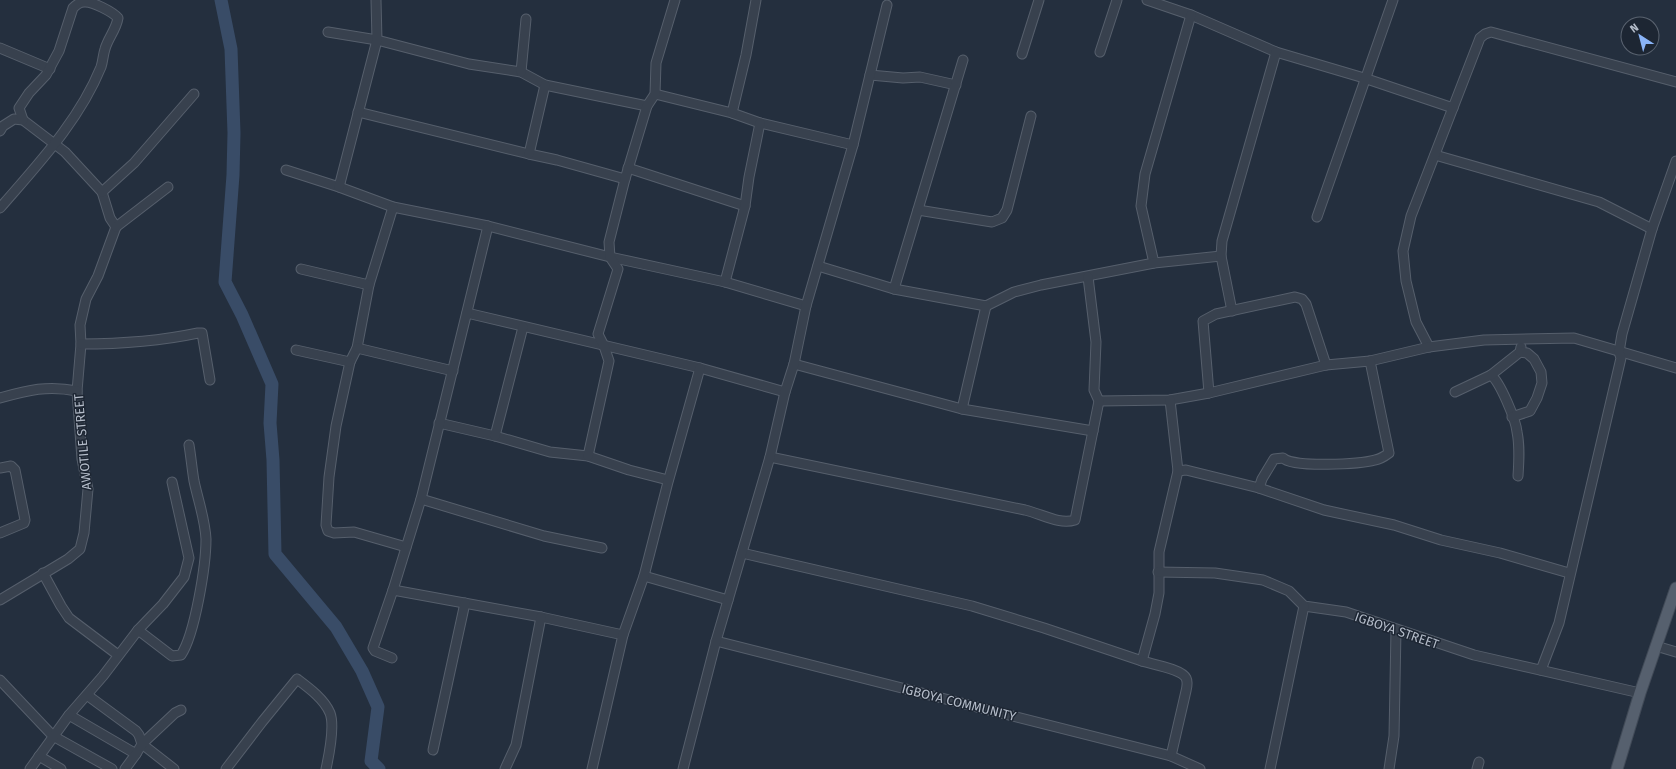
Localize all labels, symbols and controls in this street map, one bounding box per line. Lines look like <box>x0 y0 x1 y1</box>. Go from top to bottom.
north arrow <box>1620 16 1660 56</box>
text: N <box>1628 21 1641 36</box>
street label: AWOTILE STREET <box>71 393 94 491</box>
street label: IGBOYA STREET <box>1353 609 1441 652</box>
street label: IGBOYA COMMUNITY <box>900 681 1018 724</box>

